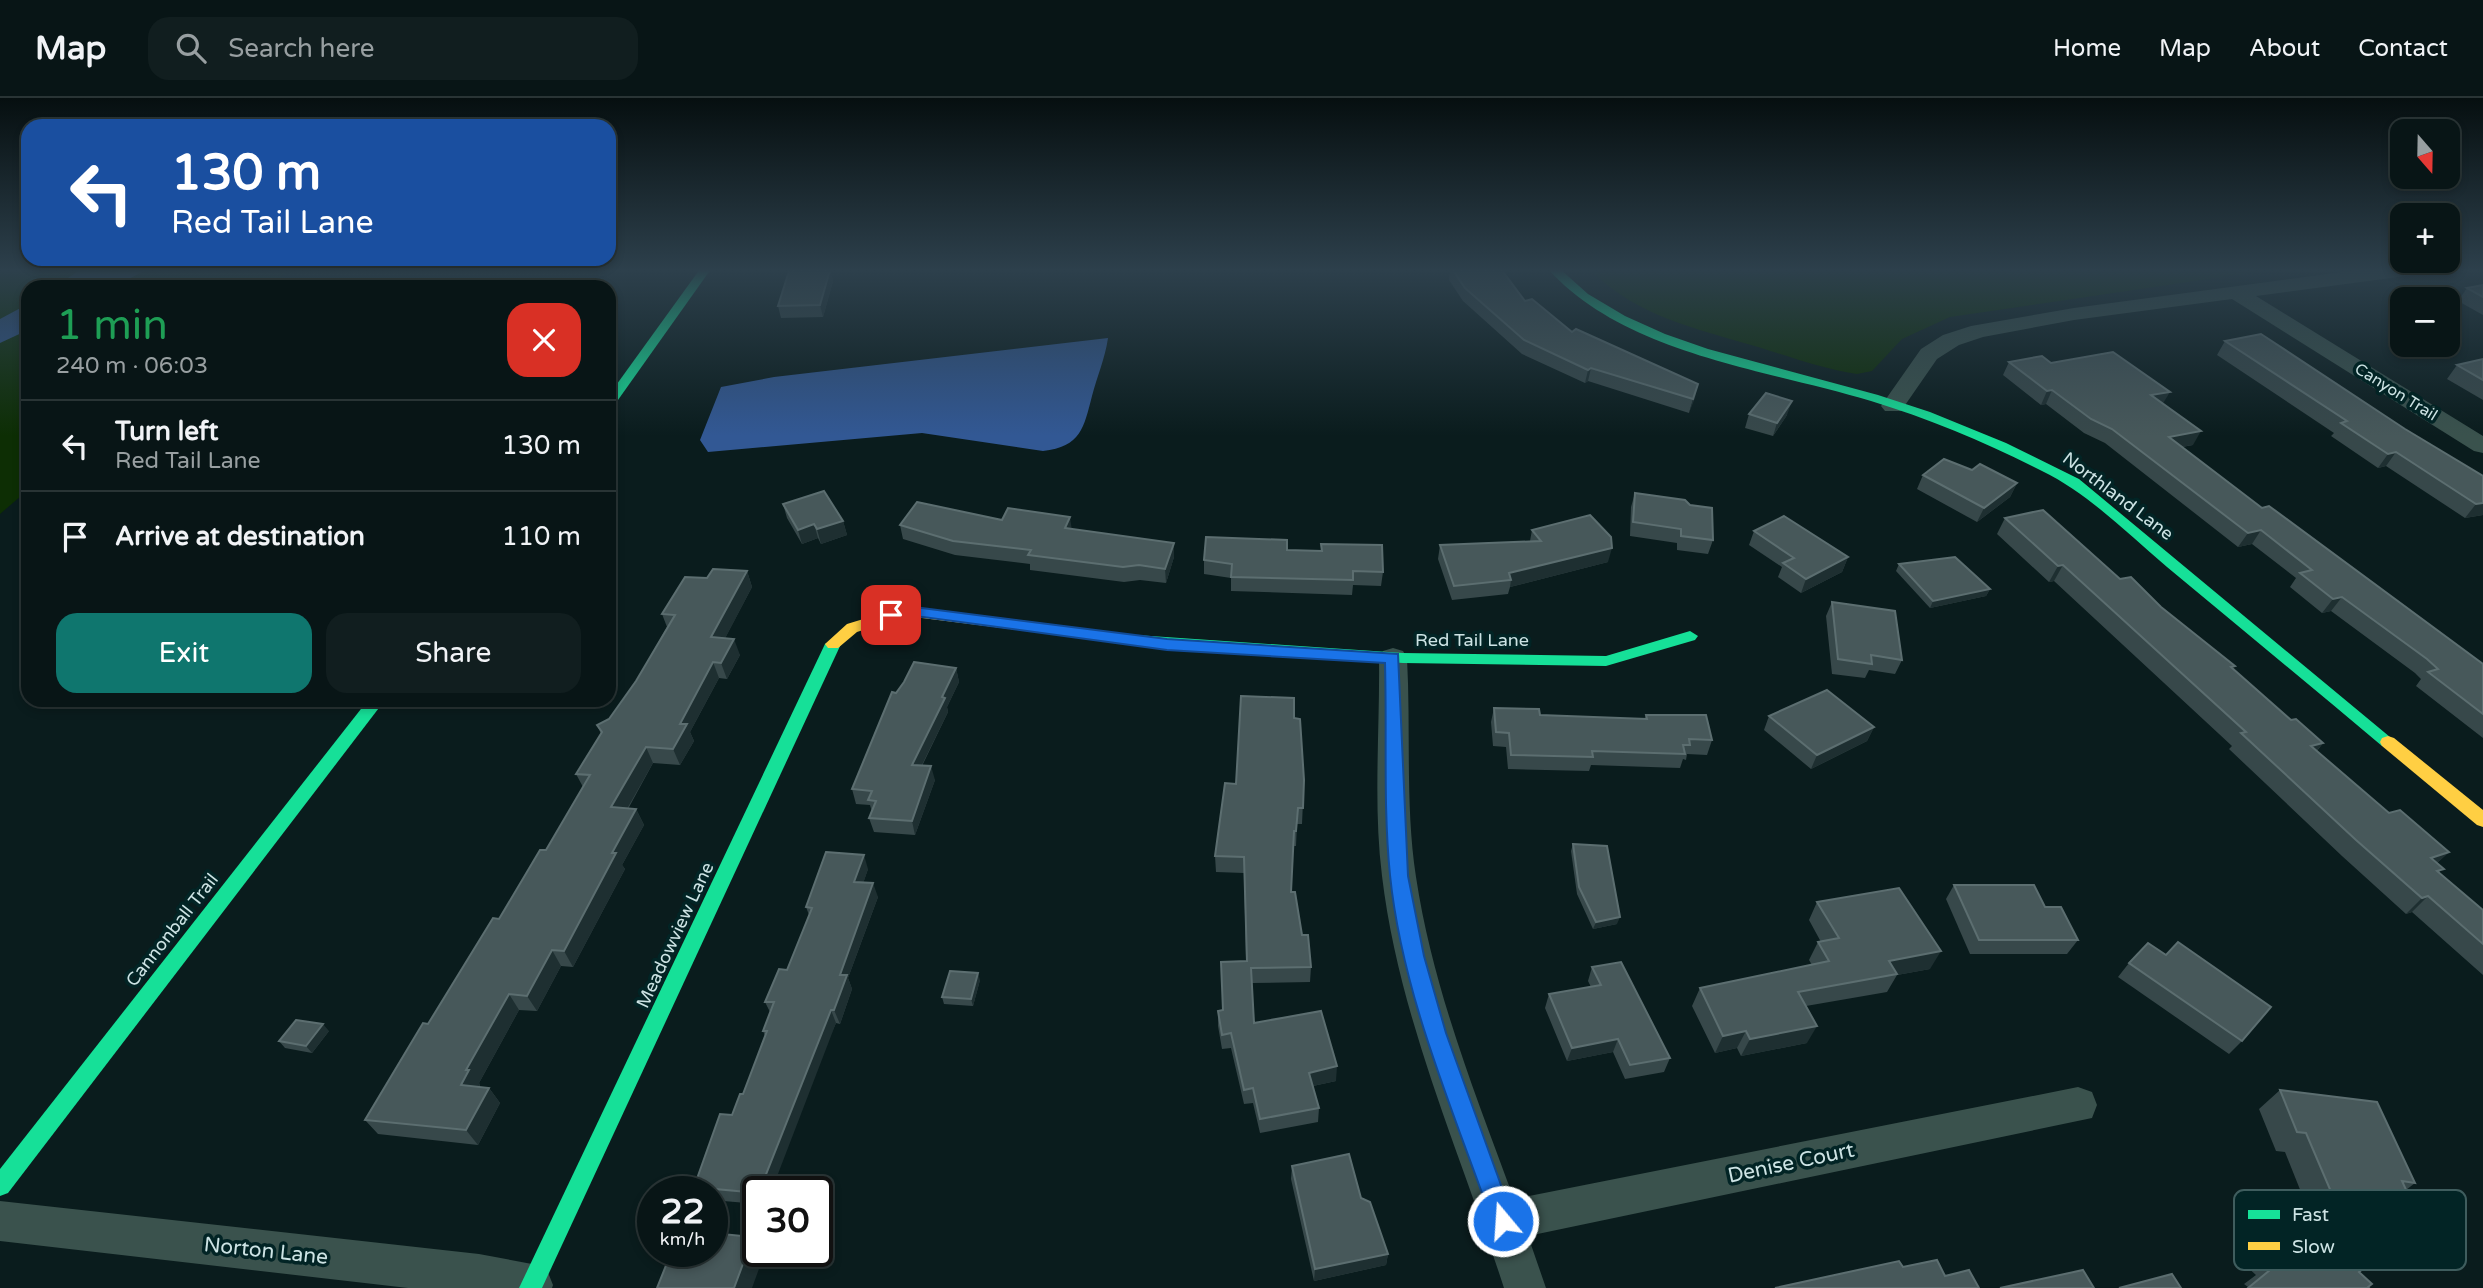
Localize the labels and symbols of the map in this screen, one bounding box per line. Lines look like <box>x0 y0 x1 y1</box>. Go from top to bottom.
north arrow <box>2390 119 2460 189</box>
street label: Canyon Trail <box>2351 359 2441 425</box>
street label: Northland Lane <box>2058 447 2178 545</box>
pin <box>861 585 921 645</box>
street label: Red Tail Lane <box>1415 629 1529 651</box>
street label: Meadowview Lane <box>632 858 718 1012</box>
street label: Cannonball Trail <box>121 869 223 991</box>
street label: Denise Court <box>1726 1137 1856 1189</box>
speed limit sign: 30 <box>742 1176 833 1267</box>
position arrow <box>1466 1184 1540 1258</box>
legend <box>2234 1190 2466 1270</box>
text: Fast <box>2292 1204 2329 1226</box>
street label: Norton Lane <box>203 1232 329 1270</box>
text: Slow <box>2292 1236 2335 1258</box>

